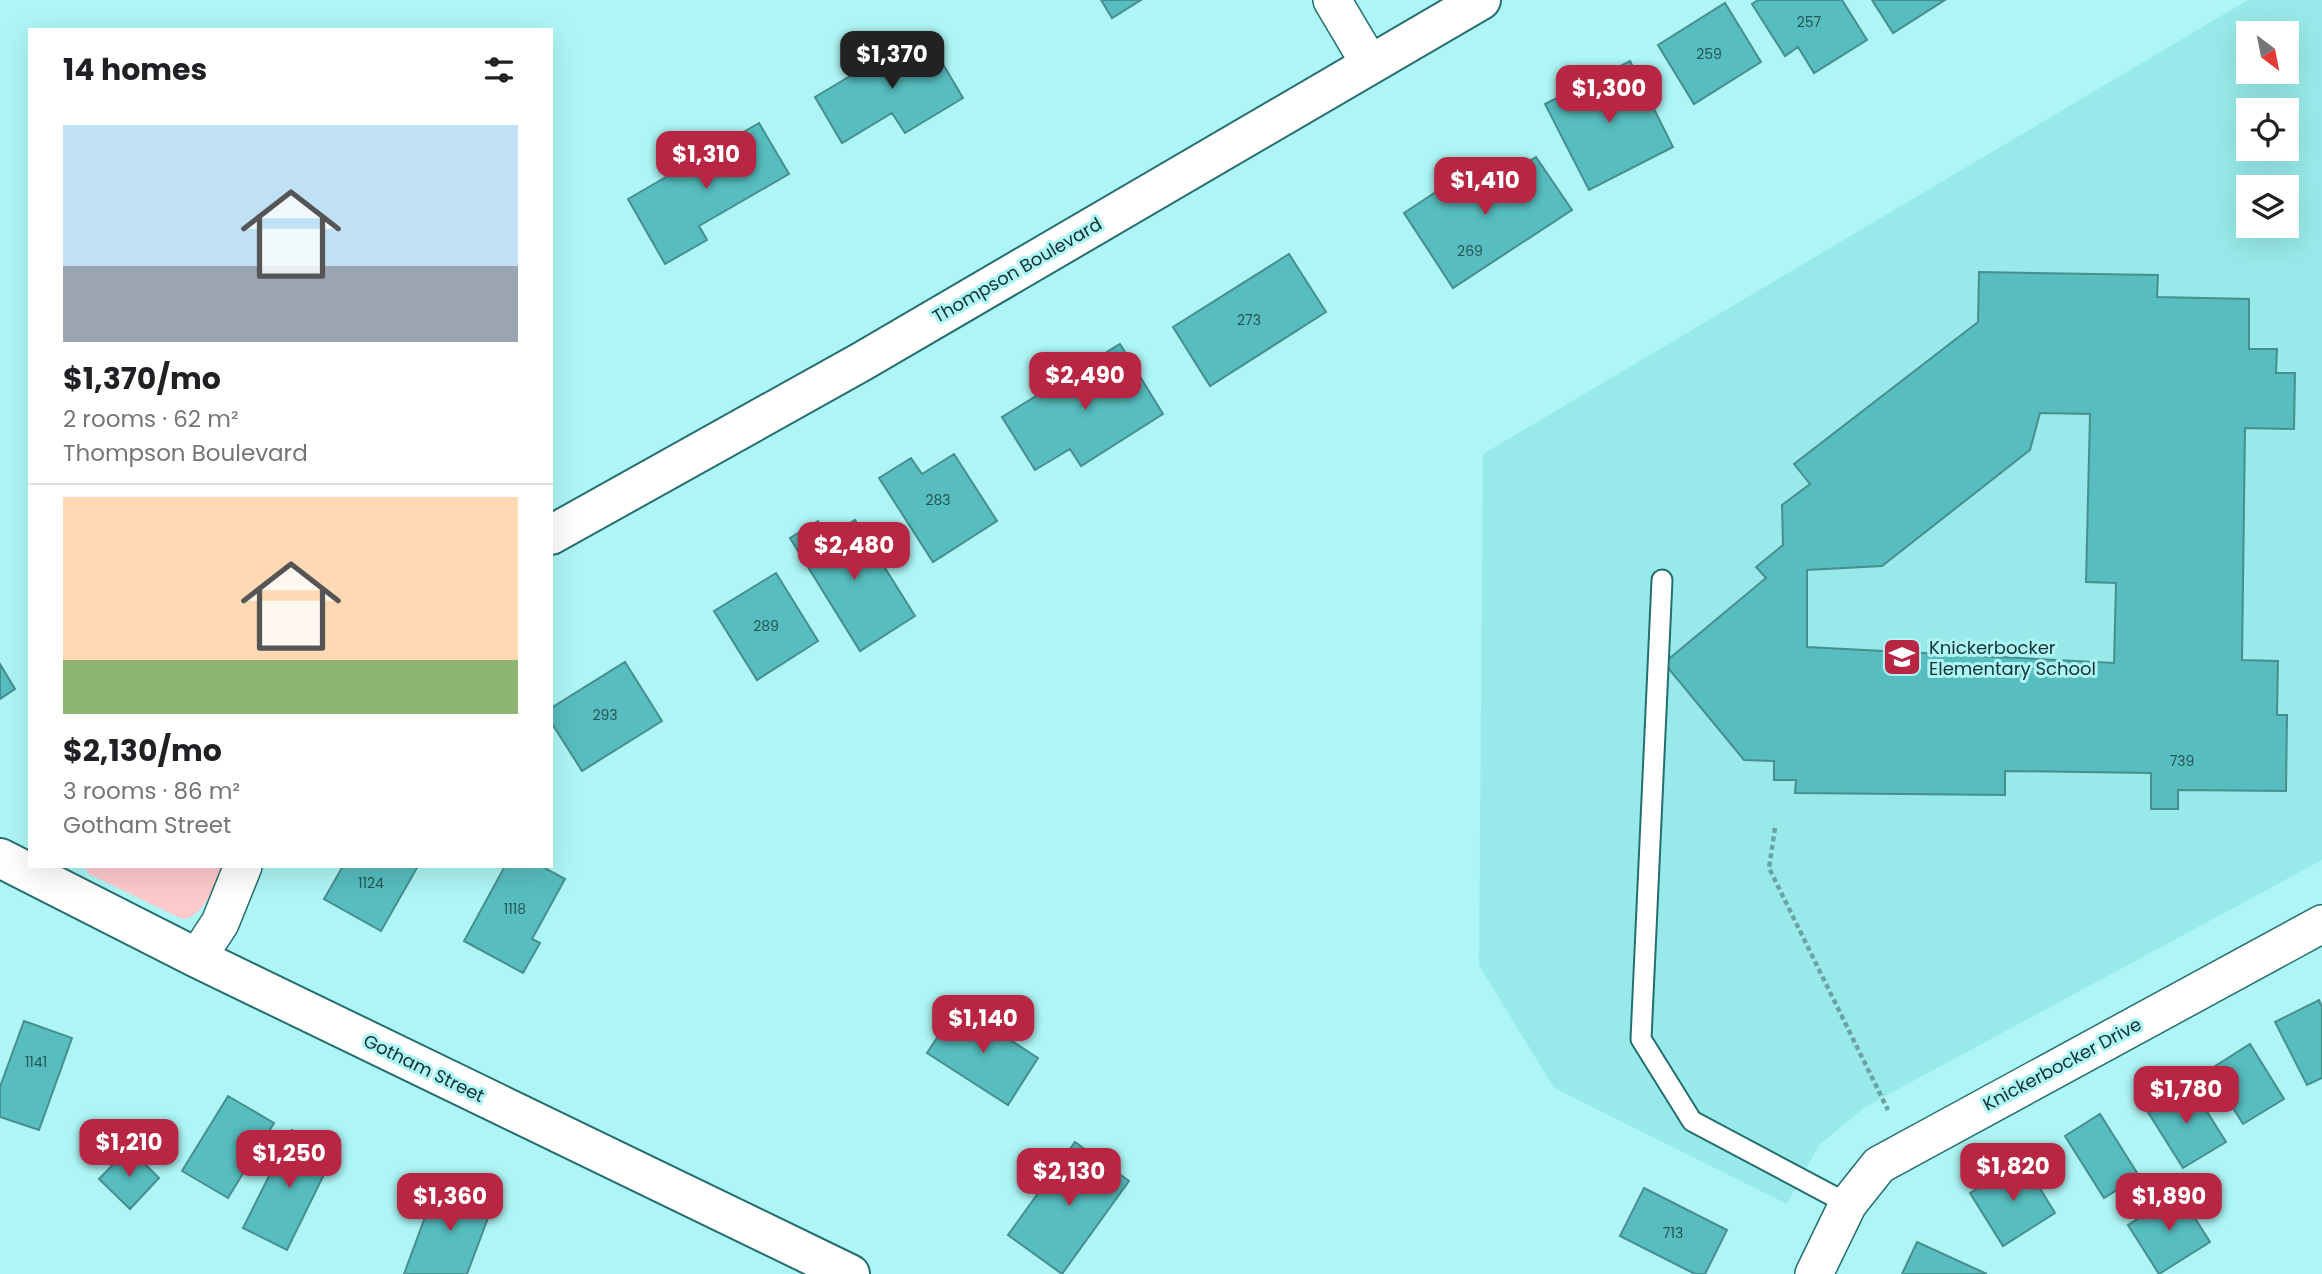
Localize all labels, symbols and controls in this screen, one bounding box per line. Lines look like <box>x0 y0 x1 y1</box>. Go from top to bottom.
house number: 257 <box>1797 12 1822 32</box>
north arrow <box>2236 21 2300 84</box>
map controls <box>2236 21 2299 238</box>
pin: $1,370 <box>835 32 949 91</box>
text: $1,370 <box>856 38 928 70</box>
house number: 259 <box>1696 44 1722 64</box>
text: 14 homes <box>63 48 207 91</box>
icon: filters <box>480 51 518 89</box>
pin: $1,300 <box>1552 66 1666 125</box>
text: $1,300 <box>1572 72 1646 104</box>
button: locate <box>2236 98 2299 161</box>
pin: $1,310 <box>649 132 763 191</box>
text: $1,310 <box>672 138 740 170</box>
pin: $1,410 <box>1428 158 1542 217</box>
text: $1,410 <box>1450 164 1520 196</box>
icon: home <box>228 171 354 297</box>
button: layers <box>2236 175 2299 238</box>
street label: Thompson Boulevard <box>928 211 1106 329</box>
house number: 269 <box>1457 241 1483 261</box>
house number: 273 <box>1237 310 1261 330</box>
pin: $2,490 <box>1028 352 1142 412</box>
text: $1,370/mo <box>63 357 221 400</box>
text: $2,490 <box>1045 359 1125 391</box>
text: 2 rooms · 62 m² <box>63 403 239 435</box>
text: Thompson Boulevard <box>63 437 308 469</box>
house number: 283 <box>925 490 951 510</box>
pin: $2,480 <box>797 522 911 582</box>
text: $2,480 <box>814 529 894 561</box>
icon: home <box>228 543 354 669</box>
house number: 289 <box>753 616 779 636</box>
place label: Knickerbocker Elementary School <box>1929 635 2096 681</box>
school or university icon: Knickerbocker Elementary School <box>1881 636 1923 678</box>
house number: 293 <box>592 705 618 725</box>
text: $2,130/mo <box>63 729 222 772</box>
house number: 739 <box>2170 751 2194 771</box>
text: 3 rooms · 86 m² <box>63 775 240 807</box>
text: Gotham Street <box>63 809 231 841</box>
house number: 1124 <box>358 873 384 893</box>
house number: 1118 <box>504 899 526 919</box>
pin: $1,140 <box>926 996 1040 1055</box>
text: $1,140 <box>948 1002 1018 1034</box>
street label: Knickerbocker Drive <box>1978 1012 2146 1116</box>
street label: Gotham Street <box>359 1028 489 1108</box>
house number: 1141 <box>25 1052 47 1072</box>
pin: $1,780 <box>2129 1066 2243 1126</box>
text: $1,780 <box>2150 1073 2222 1105</box>
pin: $1,210 <box>72 1120 186 1179</box>
text: $1,210 <box>95 1126 163 1158</box>
pin: $1,250 <box>232 1130 346 1190</box>
text: $1,250 <box>252 1137 326 1169</box>
pin: $1,820 <box>1956 1144 2070 1203</box>
pin: $2,130 <box>1012 1148 1126 1208</box>
text: $1,820 <box>1976 1150 2050 1182</box>
text: $2,130 <box>1033 1155 1105 1187</box>
pin: $1,360 <box>393 1174 507 1233</box>
pin: $1,890 <box>2112 1174 2226 1233</box>
text: $1,360 <box>413 1180 487 1212</box>
text: $1,890 <box>2132 1180 2206 1212</box>
house number: 713 <box>1663 1223 1683 1243</box>

